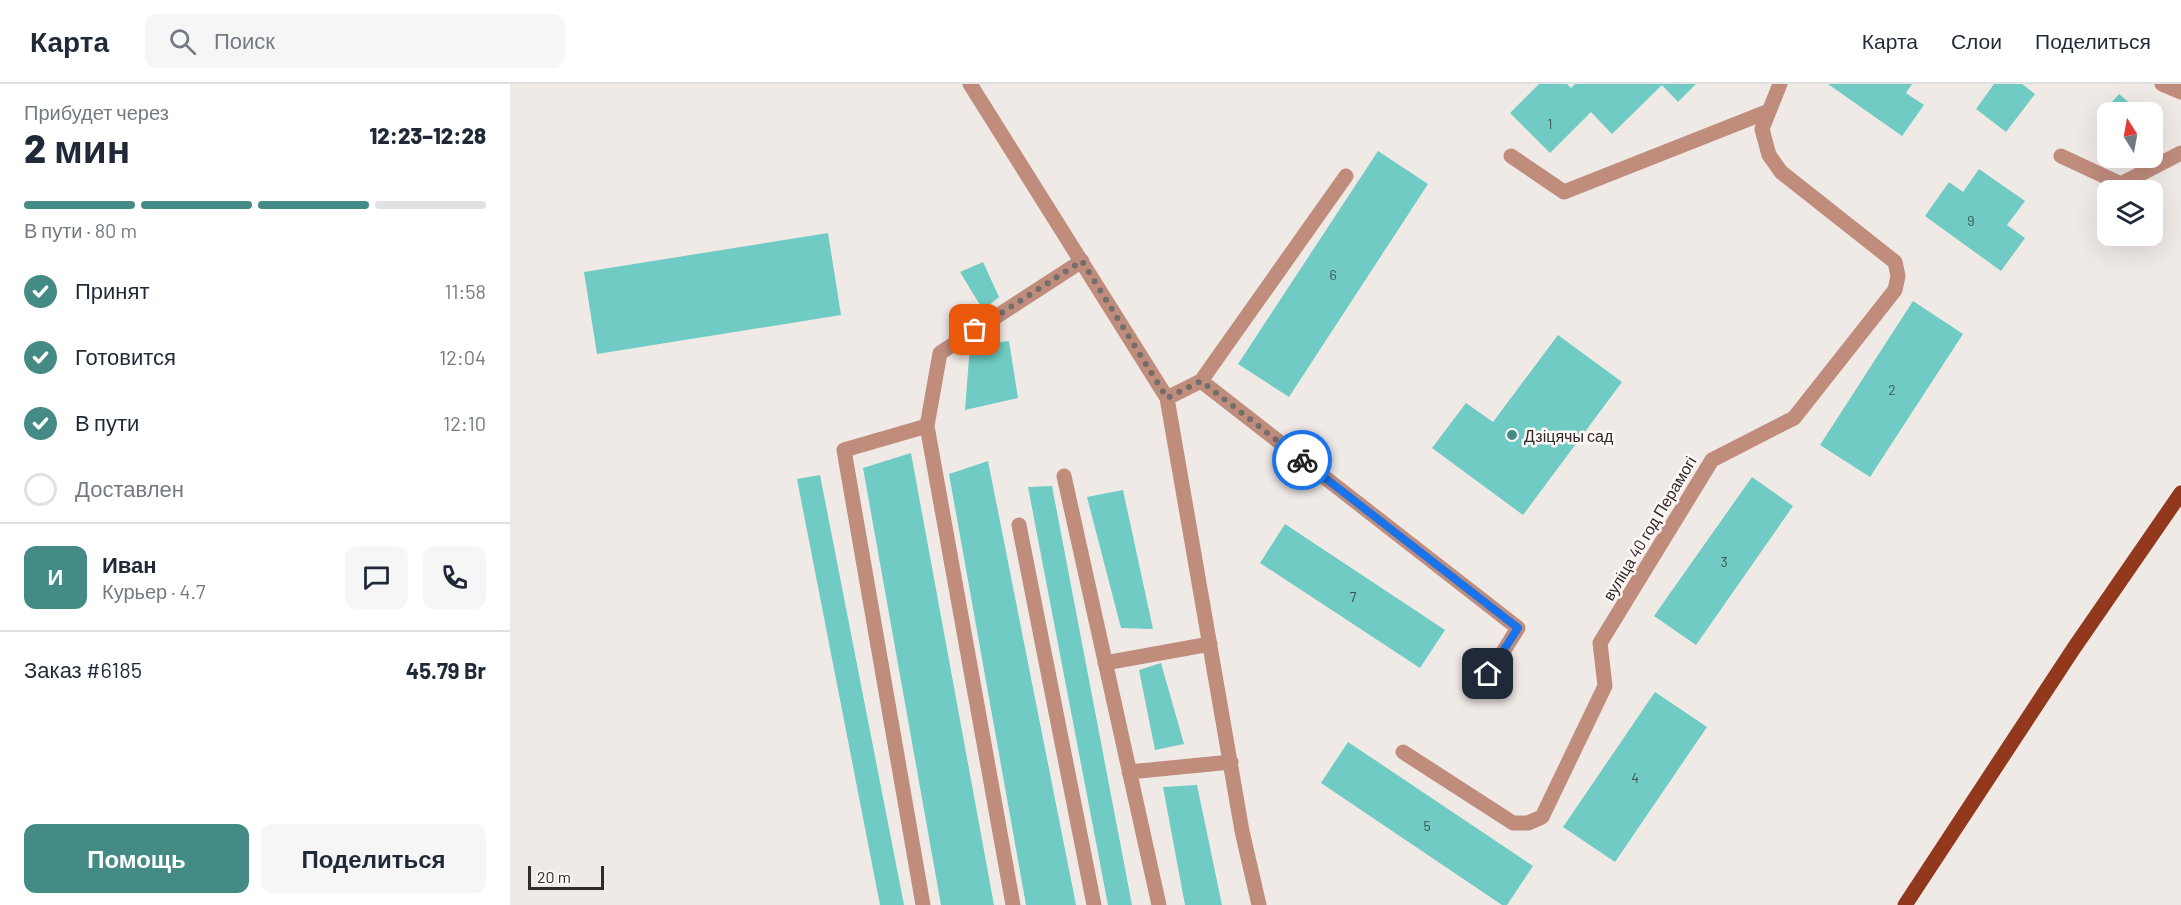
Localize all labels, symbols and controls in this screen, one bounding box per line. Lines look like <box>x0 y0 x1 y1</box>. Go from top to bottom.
search box <box>145 14 565 68</box>
text: Карта <box>30 24 109 58</box>
icon: search <box>166 25 199 58</box>
text: Поиск <box>214 27 275 53</box>
text: Карта <box>1862 28 1918 53</box>
text: Слои <box>1951 28 2002 53</box>
text: Поделиться <box>2035 28 2151 53</box>
text: Прибудет через <box>24 100 169 124</box>
north arrow <box>2097 102 2163 168</box>
map controls <box>2097 102 2163 246</box>
house number: 1 <box>1548 115 1552 132</box>
text: 12:23–12:28 <box>370 122 486 148</box>
text: 2 мин <box>24 124 130 171</box>
button: layers <box>2097 180 2163 246</box>
house number: 9 <box>1967 212 1975 229</box>
text: В пути · 80 m <box>24 218 137 242</box>
house number: 6 <box>1329 266 1337 283</box>
icon: check <box>24 275 57 308</box>
text: Принят <box>75 277 149 303</box>
text: 11:58 <box>444 279 486 303</box>
pin <box>949 304 1000 355</box>
icon: bag <box>958 313 991 346</box>
icon: check <box>24 341 57 374</box>
text: Готовится <box>75 343 176 369</box>
text: 12:04 <box>439 345 486 369</box>
house number: 2 <box>1888 381 1896 398</box>
icon: check <box>24 407 57 440</box>
text: В пути <box>75 409 139 435</box>
text: 12:10 <box>443 411 486 435</box>
place label: Дзіцячы сад <box>1524 426 1614 445</box>
marker: Дзіцячы сад <box>1505 428 1519 442</box>
courier <box>1272 430 1332 490</box>
icon: bike <box>1286 444 1319 477</box>
street label: вуліца 40 год Перамогі <box>1598 452 1700 604</box>
text: Доставлен <box>75 475 184 501</box>
button: chat <box>345 546 408 609</box>
button: phone <box>423 546 486 609</box>
text: Иван <box>102 551 157 577</box>
house number: 3 <box>1720 553 1728 570</box>
text: И <box>48 563 63 589</box>
text: Курьер · 4.7 <box>102 579 205 603</box>
house number: 7 <box>1350 588 1357 605</box>
pin <box>1462 648 1513 699</box>
text: Заказ #6185 <box>24 656 142 682</box>
text: 45.79 Br <box>406 657 486 683</box>
icon: home <box>1471 657 1504 690</box>
house number: 4 <box>1631 769 1639 786</box>
house number: 5 <box>1423 817 1431 834</box>
button: Помощь <box>24 824 249 893</box>
button: Поделиться <box>261 824 486 893</box>
scale bar <box>528 863 604 890</box>
text: 20 m <box>537 867 571 886</box>

